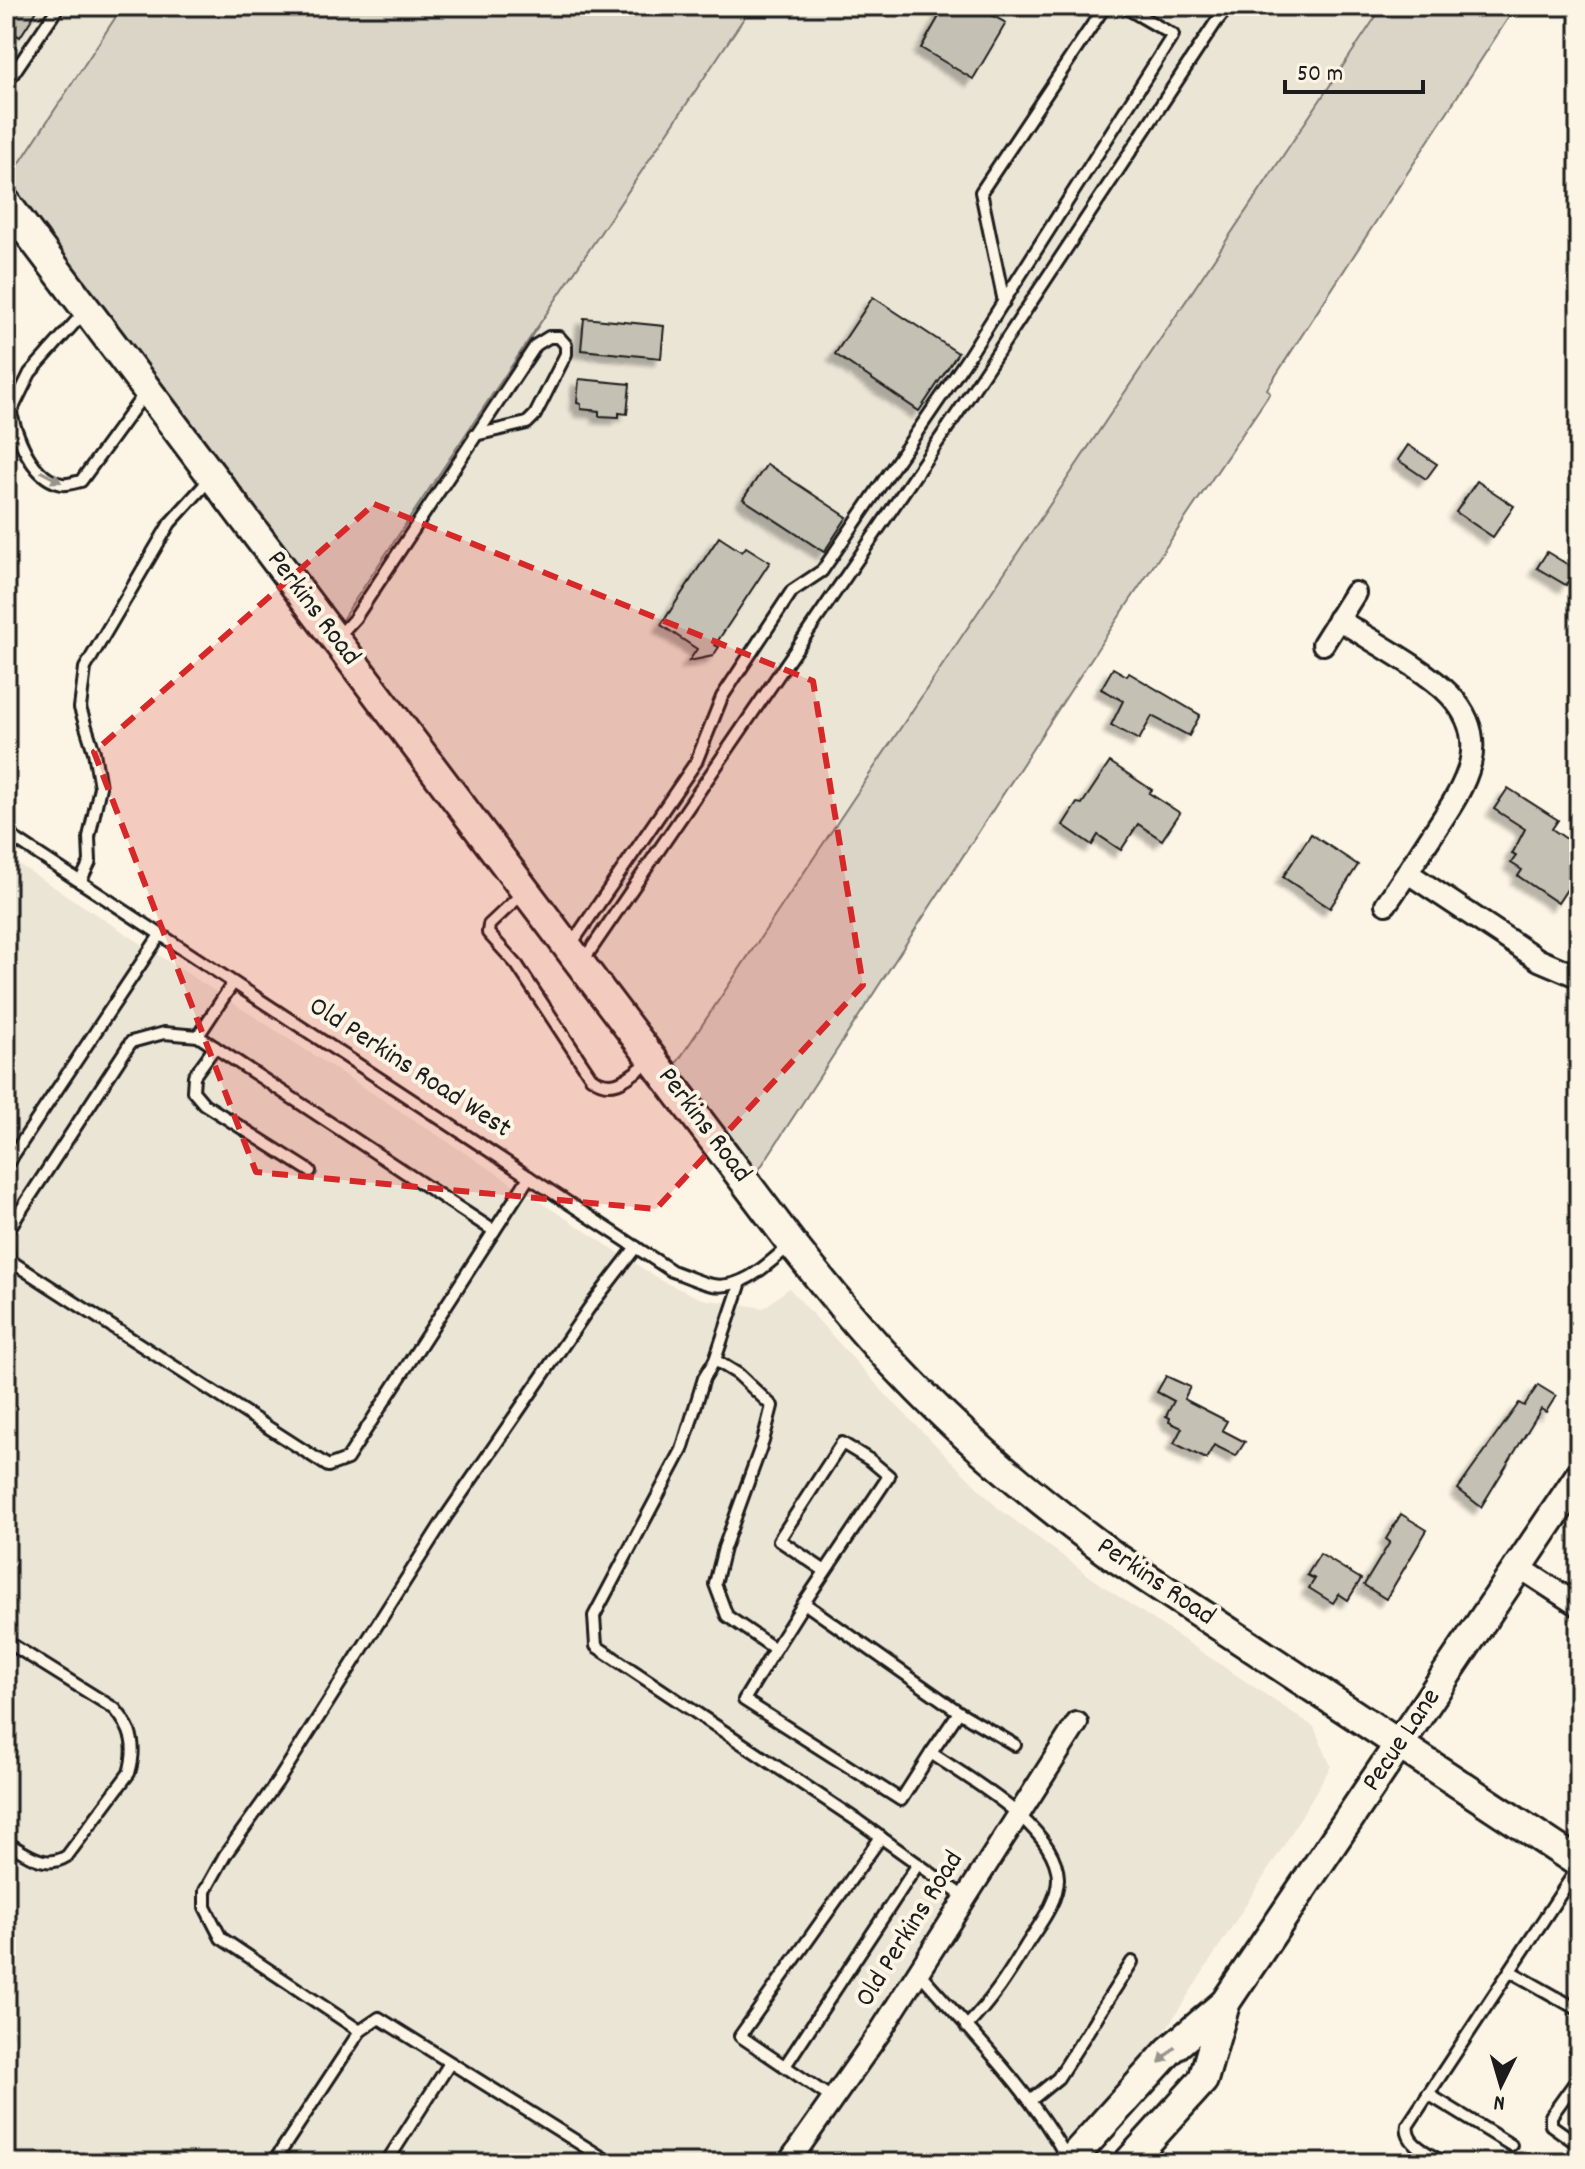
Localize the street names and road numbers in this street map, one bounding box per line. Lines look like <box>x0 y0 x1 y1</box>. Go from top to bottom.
street label: Perkins Road <box>255 543 369 675</box>
street label: Old Perkins Road West <box>300 988 518 1150</box>
street label: Perkins Road <box>646 1060 760 1192</box>
street label: Perkins Road <box>1088 1529 1222 1637</box>
street label: Pecue Lane <box>1354 1681 1452 1801</box>
street label: Old Perkins Road <box>847 1844 975 2016</box>

